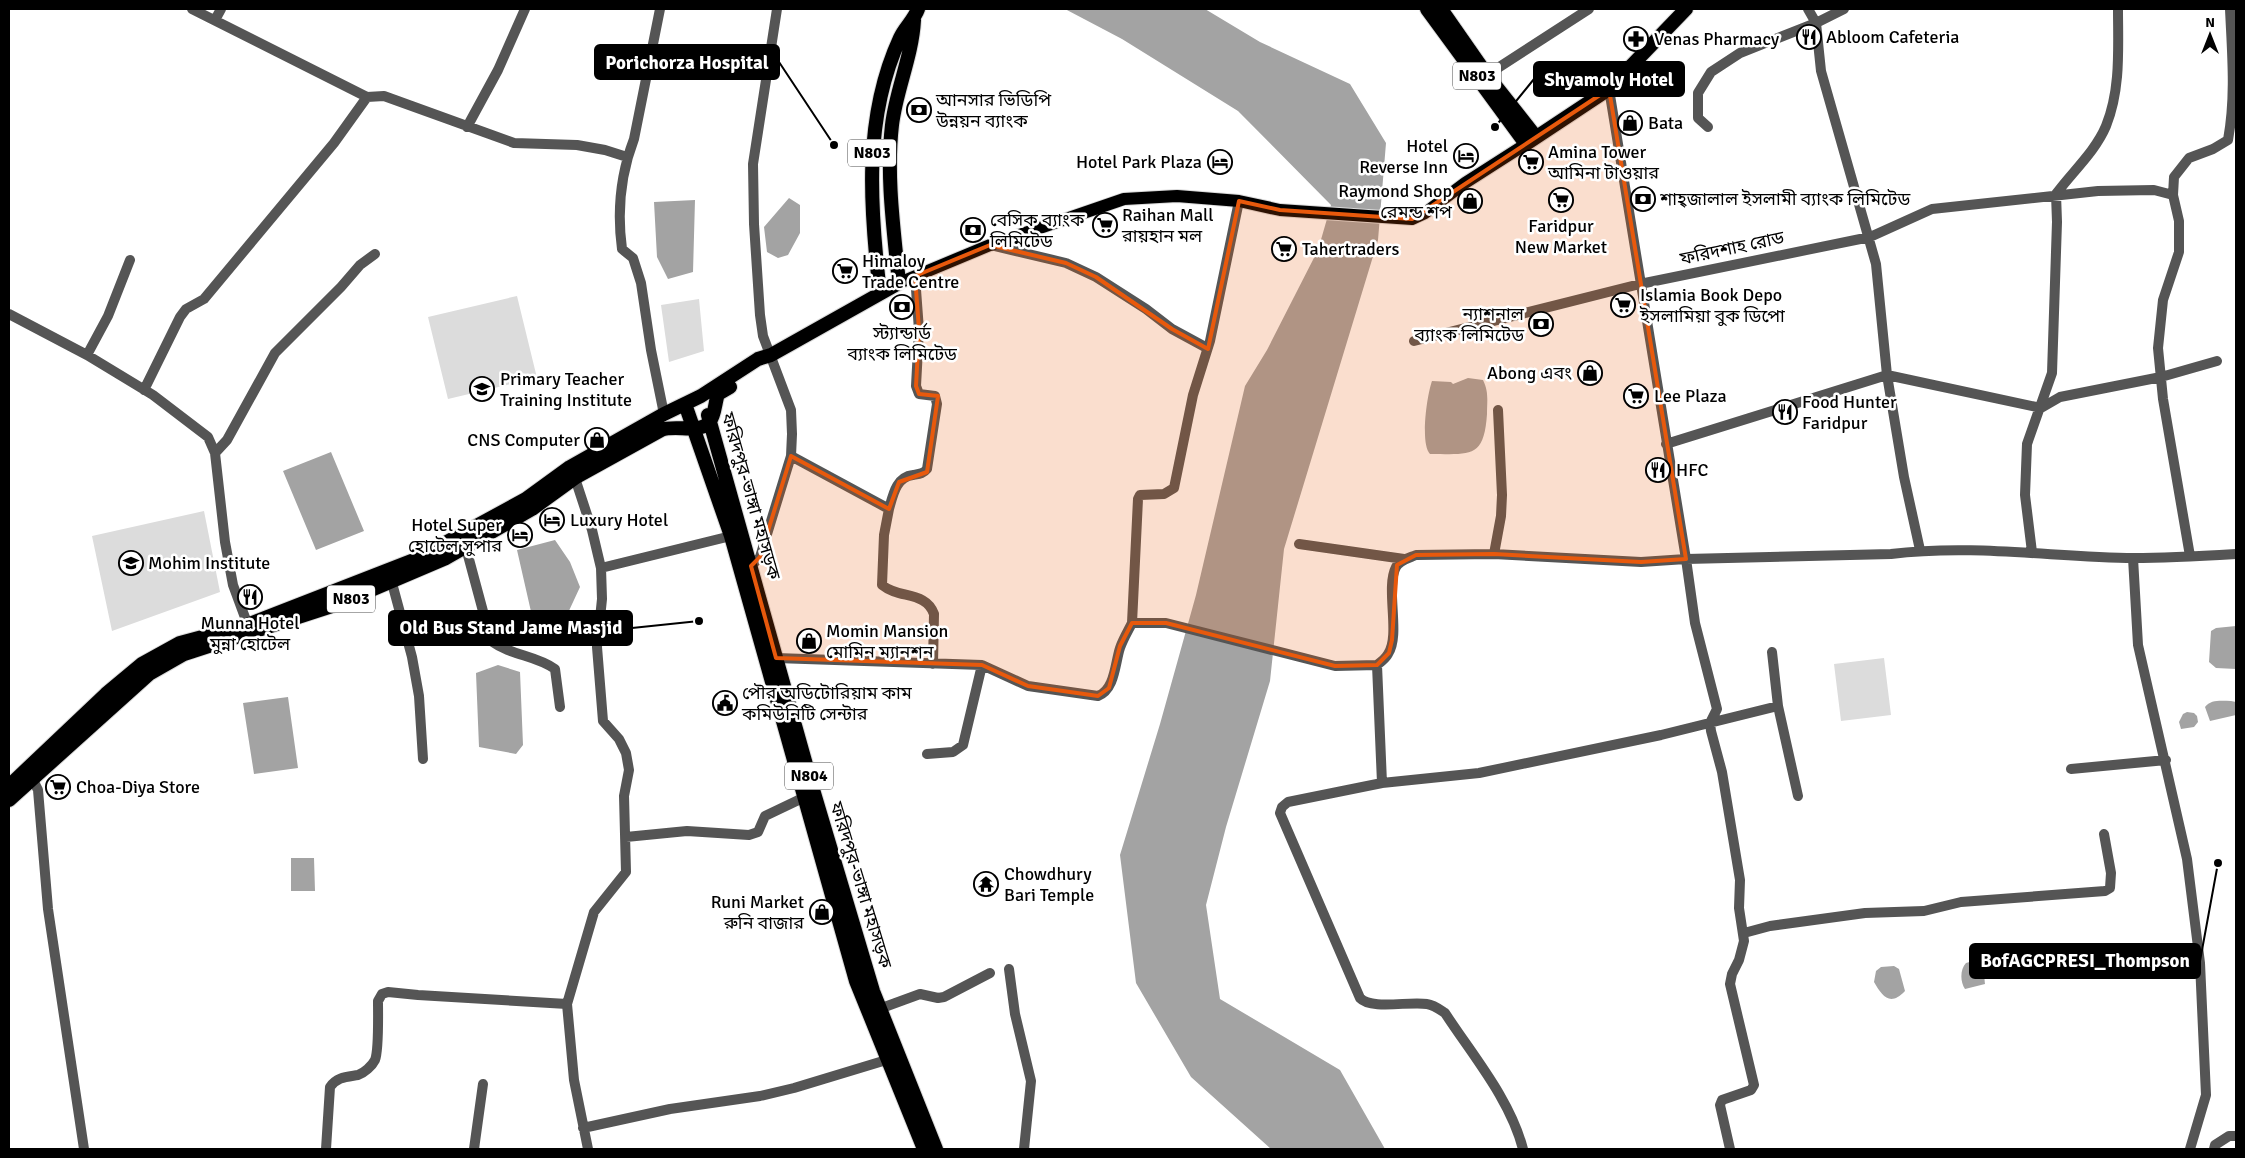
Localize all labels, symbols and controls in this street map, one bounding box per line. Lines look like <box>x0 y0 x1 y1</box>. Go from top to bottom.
north arrow <box>2185 10 2235 60</box>
text: N <box>2205 14 2215 31</box>
restaurant icon: Abloom Cafeteria <box>1796 24 1822 50</box>
pharmacy icon: Venas Pharmacy <box>1623 26 1649 52</box>
place label: Abloom Cafeteria <box>1826 26 1959 48</box>
place label: Venas Pharmacy <box>1654 28 1780 50</box>
callout: Porichorza Hospital <box>595 45 779 79</box>
text: Porichorza Hospital <box>605 51 769 75</box>
road number: N803 <box>1453 62 1501 90</box>
callout: Shyamoly Hotel <box>1534 62 1684 96</box>
text: Shyamoly Hotel <box>1544 68 1674 92</box>
place label: আনসার ভিডিপি উন্নয়ন ব্যাংক <box>935 89 1052 132</box>
bank icon: আনসার ভিডিপি উন্নয়ন ব্যাংক <box>906 97 932 123</box>
shop icon: Bata <box>1617 110 1643 136</box>
place label: Bata <box>1648 112 1683 134</box>
place label: Hotel Reverse Inn <box>1359 135 1448 178</box>
road number: N803 <box>848 140 896 167</box>
place label: Amina Tower আমিনা টাওয়ার <box>1547 141 1659 184</box>
hotel icon: Hotel Reverse Inn <box>1453 143 1479 169</box>
hotel icon: Hotel Park Plaza <box>1207 149 1233 175</box>
supermarket icon: Amina Tower আমিনা টাওয়ার <box>1518 149 1544 175</box>
place label: Hotel Park Plaza <box>1076 151 1202 173</box>
place label: Raymond Shop রেমন্ড শপ <box>1338 180 1453 223</box>
bank icon: শাহ্জালাল ইসলামী ব্যাংক লিমিটেড <box>1630 186 1656 212</box>
supermarket icon: Faridpur New Market <box>1548 187 1574 213</box>
shop icon: Raymond Shop রেমন্ড শপ <box>1457 188 1483 214</box>
place label: শাহ্জালাল ইসলামী ব্যাংক লিমিটেড <box>1659 188 1910 210</box>
place label: Raihan Mall রায়হান মল <box>1121 204 1213 247</box>
place label: বেসিক ব্যাংক লিমিটেড <box>989 209 1085 252</box>
supermarket icon: Raihan Mall রায়হান মল <box>1092 212 1118 238</box>
place label: Faridpur New Market <box>1515 215 1607 258</box>
bank icon: বেসিক ব্যাংক লিমিটেড <box>960 217 986 243</box>
street label: ফরিদশাহ রোড <box>1677 226 1786 270</box>
supermarket icon: Tahertraders <box>1271 236 1297 262</box>
place label: Tahertraders <box>1302 238 1399 260</box>
place label: Himaloy Trade Centre <box>862 250 959 293</box>
supermarket icon: Himaloy Trade Centre <box>832 258 858 284</box>
place label: Islamia Book Depo ইসলামিয়া বুক ডিপো <box>1639 284 1785 327</box>
supermarket icon: Islamia Book Depo ইসলামিয়া বুক ডিপো <box>1610 292 1636 318</box>
bank icon: স্ট্যান্ডার্ড ব্যাংক লিমিটেড <box>889 294 915 320</box>
place label: ন্যাশনাল ব্যাংক লিমিটেড <box>1413 303 1525 346</box>
bank icon: ন্যাশনাল ব্যাংক লিমিটেড <box>1528 311 1554 337</box>
place label: স্ট্যান্ডার্ড ব্যাংক লিমিটেড <box>846 322 957 365</box>
shop icon: Abong এবং <box>1577 360 1603 386</box>
place label: Abong এবং <box>1487 362 1572 384</box>
place label: Primary Teacher Training Institute <box>500 368 632 411</box>
school or university icon: Primary Teacher Training Institute <box>469 376 495 402</box>
supermarket icon: Lee Plaza <box>1623 383 1649 409</box>
place label: Lee Plaza <box>1654 385 1727 407</box>
place label: Food Hunter Faridpur <box>1802 391 1897 434</box>
restaurant icon: Food Hunter Faridpur <box>1772 399 1798 425</box>
street label: ফরিদপুর-ভাঙ্গা মহাসড়ক <box>716 409 786 583</box>
shop icon: CNS Computer <box>584 427 610 453</box>
place label: CNS Computer <box>467 429 580 451</box>
restaurant icon: HFC <box>1645 457 1671 483</box>
place label: HFC <box>1676 459 1708 481</box>
hotel icon: Luxury Hotel <box>539 507 565 533</box>
place label: Luxury Hotel <box>570 509 668 531</box>
place label: Hotel Super হোটেল সুপার <box>408 514 502 557</box>
hotel icon: Hotel Super হোটেল সুপার <box>507 522 533 548</box>
school or university icon: Mohim Institute <box>118 550 144 576</box>
place label: Mohim Institute <box>148 552 270 574</box>
restaurant icon: Munna Hotel মুন্না হোটেল <box>237 584 263 610</box>
road number: N803 <box>327 586 375 612</box>
callout: Old Bus Stand Jame Masjid <box>389 611 632 645</box>
place label: Munna Hotel মুন্না হোটেল <box>201 612 299 655</box>
text: Old Bus Stand Jame Masjid <box>400 616 622 640</box>
place label: Momin Mansion মোমিন ম্যানশন <box>826 620 948 663</box>
shop icon: Momin Mansion মোমিন ম্যানশন <box>796 628 822 654</box>
place label: পৌর অডিটোরিয়াম কাম কমিউনিটি সেন্টার <box>741 682 913 725</box>
public building icon: পৌর অডিটোরিয়াম কাম কমিউনিটি সেন্টার <box>712 690 738 716</box>
road number: N804 <box>785 762 833 789</box>
supermarket icon: Choa-Diya Store <box>45 774 71 800</box>
place label: Choa-Diya Store <box>76 776 200 798</box>
street label: ফরিদপুর-ভাঙ্গা মহাসড়ক <box>825 798 897 971</box>
place label: Chowdhury Bari Temple <box>1004 863 1094 906</box>
temple icon: Chowdhury Bari Temple <box>973 871 999 897</box>
place label: Runi Market রুনি বাজার <box>711 891 804 934</box>
shop icon: Runi Market রুনি বাজার <box>809 899 835 925</box>
callout: BofAGCPRESI_Thompson <box>1970 944 2200 978</box>
text: BofAGCPRESI_Thompson <box>1980 949 2190 973</box>

